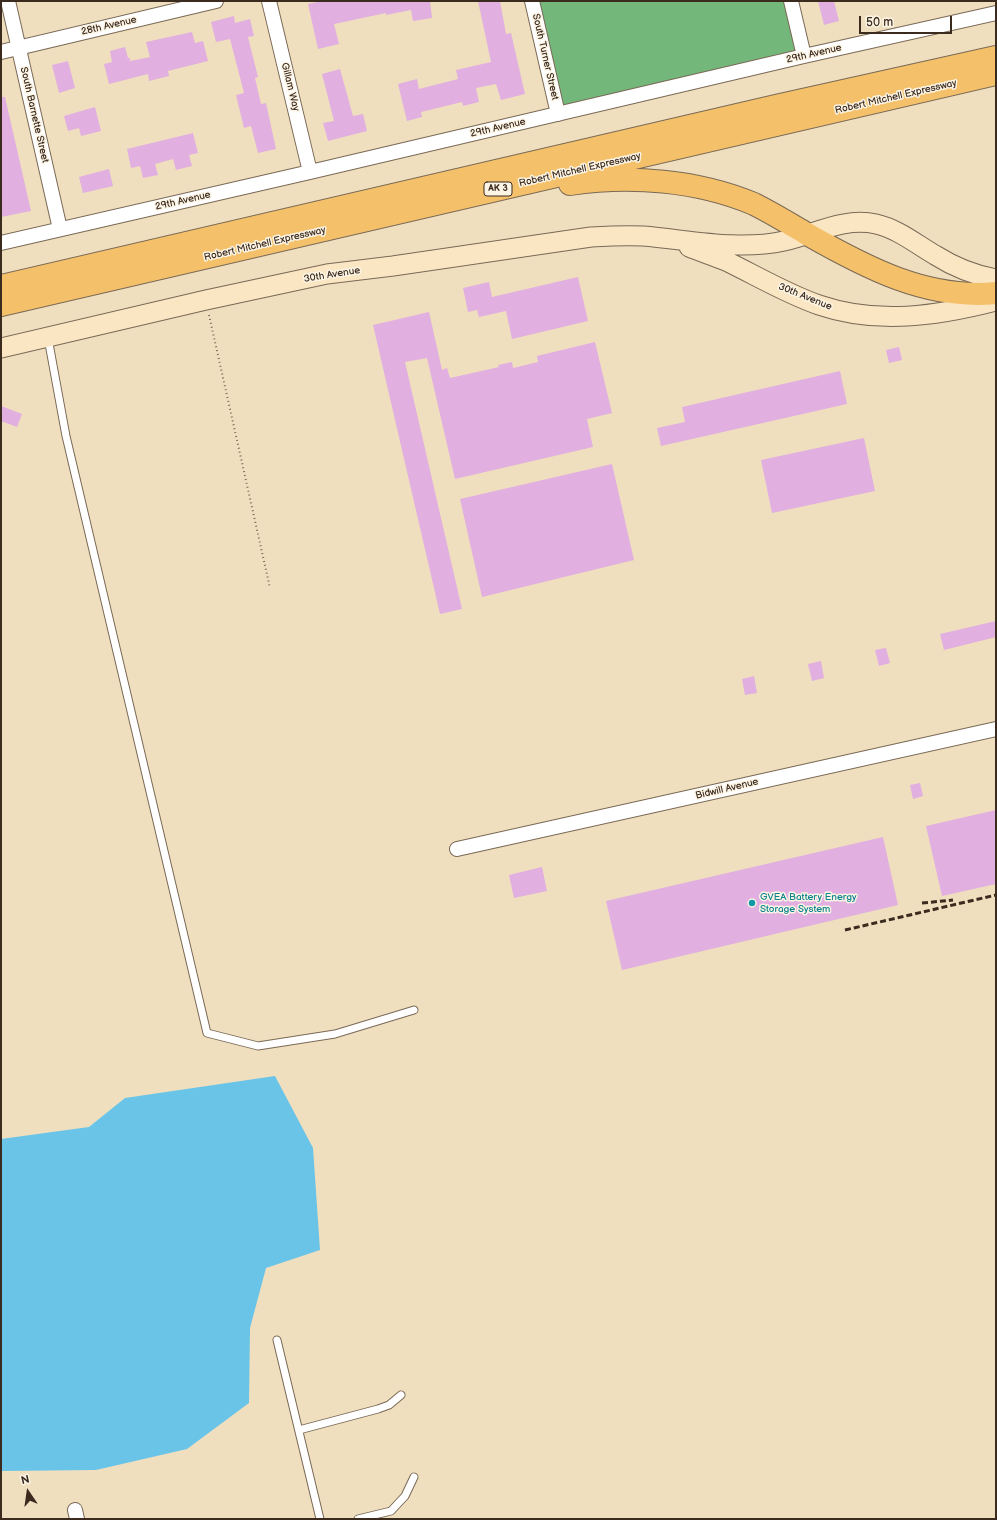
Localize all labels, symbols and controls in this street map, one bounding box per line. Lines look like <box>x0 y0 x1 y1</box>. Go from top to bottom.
scale bar <box>861 8 954 34</box>
street label: South Turner Street <box>529 13 561 101</box>
street label: 28th Avenue <box>80 14 138 38</box>
text: 50 m <box>866 15 893 30</box>
street label: 29th Avenue <box>785 42 843 66</box>
street label: Gillam Way <box>278 61 302 113</box>
street label: South Barnette Street <box>17 66 51 164</box>
street label: Robert Mitchell Expressway <box>834 77 958 117</box>
street label: 29th Avenue <box>469 116 527 140</box>
street label: Robert Mitchell Expressway <box>518 150 642 190</box>
road number: AK 3 <box>484 182 512 196</box>
street label: 29th Avenue <box>154 189 212 213</box>
street label: Robert Mitchell Expressway <box>203 224 327 264</box>
street label: 30th Avenue <box>303 265 361 285</box>
street label: 30th Avenue <box>776 281 834 313</box>
street label: Bidwill Avenue <box>694 776 760 802</box>
place label: GVEA Battery Energy Storage System <box>760 891 857 914</box>
marker: GVEA Battery Energy Storage System <box>747 898 757 908</box>
north arrow <box>8 1472 48 1512</box>
text: N <box>20 1473 31 1487</box>

